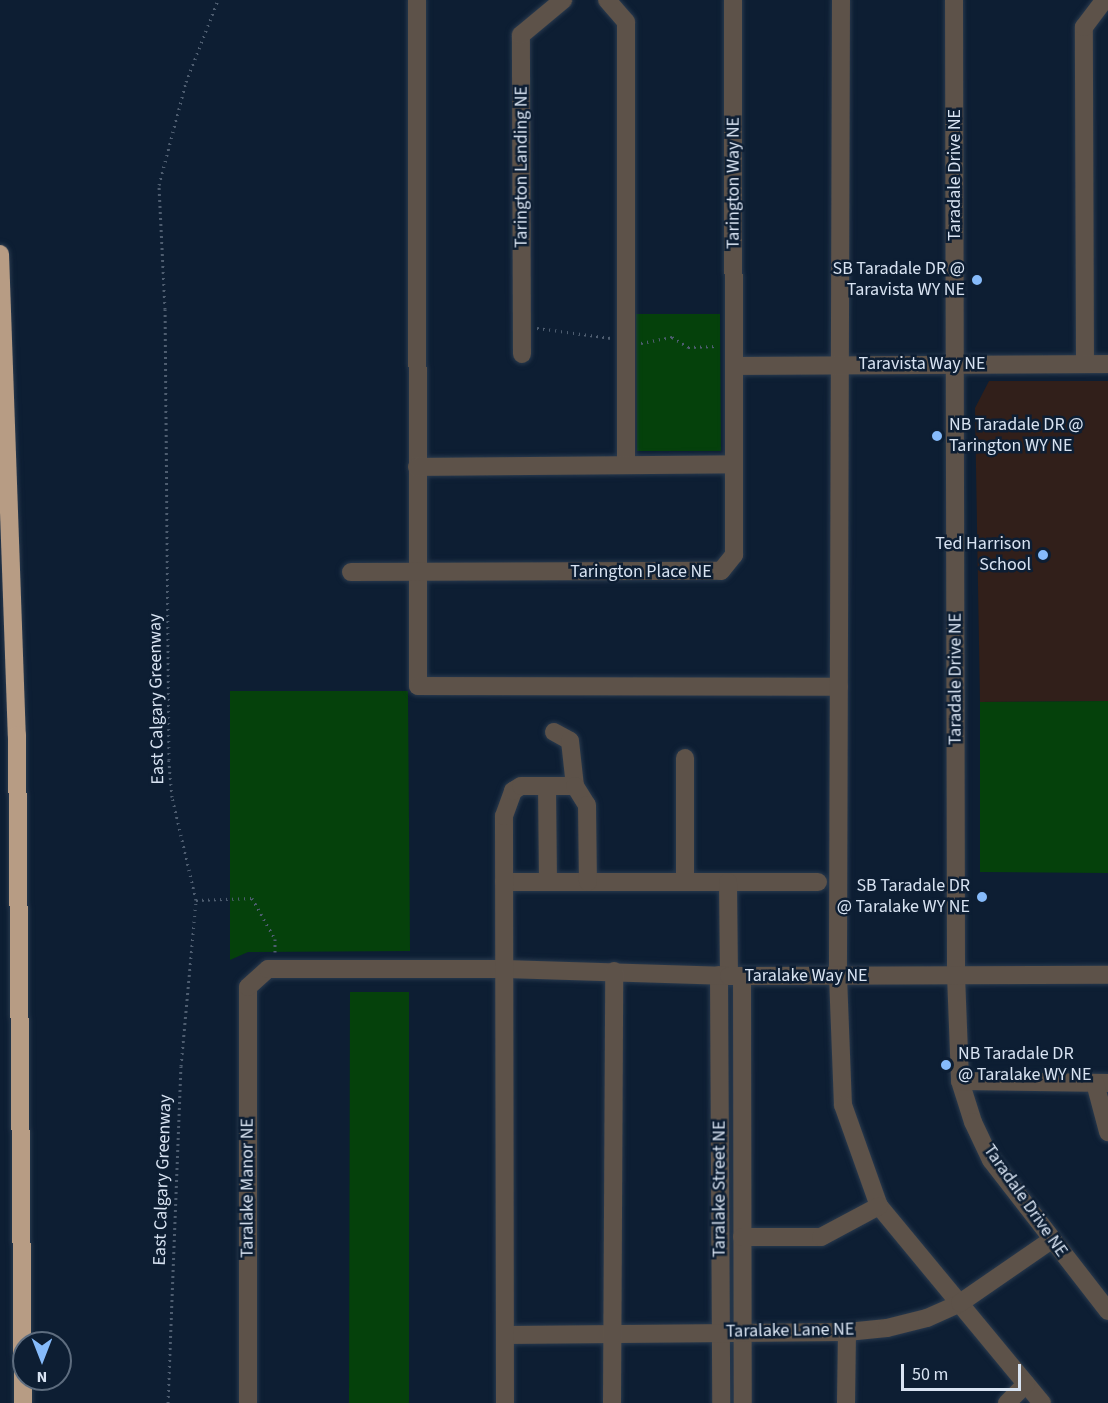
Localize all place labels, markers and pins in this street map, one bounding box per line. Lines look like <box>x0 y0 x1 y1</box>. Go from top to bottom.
place label: SB Taradale DR @ Taravista WY NE <box>833 259 965 302</box>
marker: SB Taradale DR @ Taravista WY NE <box>970 273 984 287</box>
place label: NB Taradale DR @ Tarington WY NE <box>949 415 1083 458</box>
marker: NB Taradale DR @ Tarington WY NE <box>930 429 944 443</box>
place label: Ted Harrison School <box>935 534 1031 576</box>
marker: Ted Harrison School <box>1036 548 1050 562</box>
place label: SB Taradale DR @ Taralake WY NE <box>837 876 970 918</box>
marker: SB Taradale DR @ Taralake WY NE <box>975 890 989 904</box>
place label: NB Taradale DR @ Taralake WY NE <box>958 1044 1091 1086</box>
marker: NB Taradale DR @ Taralake WY NE <box>939 1058 953 1072</box>

